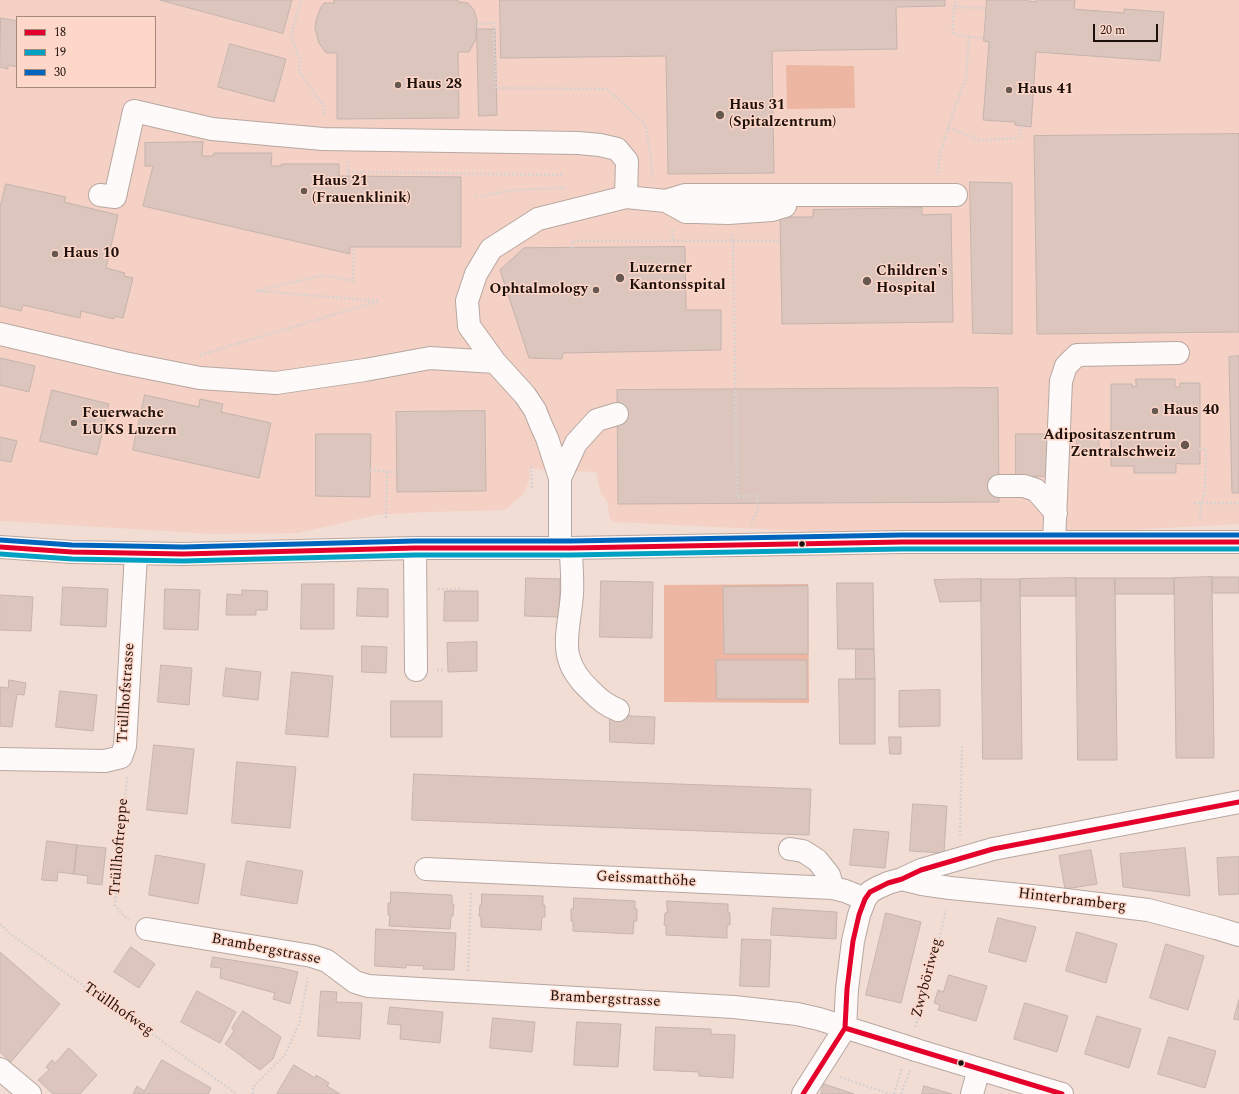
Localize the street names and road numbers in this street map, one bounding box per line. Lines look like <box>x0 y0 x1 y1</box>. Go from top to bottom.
street label: Trüllhofstrasse <box>115 642 139 744</box>
street label: Trüllhoftreppe <box>107 797 133 897</box>
street label: Geissmatthöhe <box>596 868 696 892</box>
street label: Hinterbramberg <box>1017 885 1127 917</box>
street label: Brambergstrasse <box>210 931 322 969</box>
street label: Zwyböriweg <box>909 936 947 1020</box>
street label: Trüllhofweg <box>79 979 157 1041</box>
street label: Brambergstrasse <box>549 988 661 1012</box>

